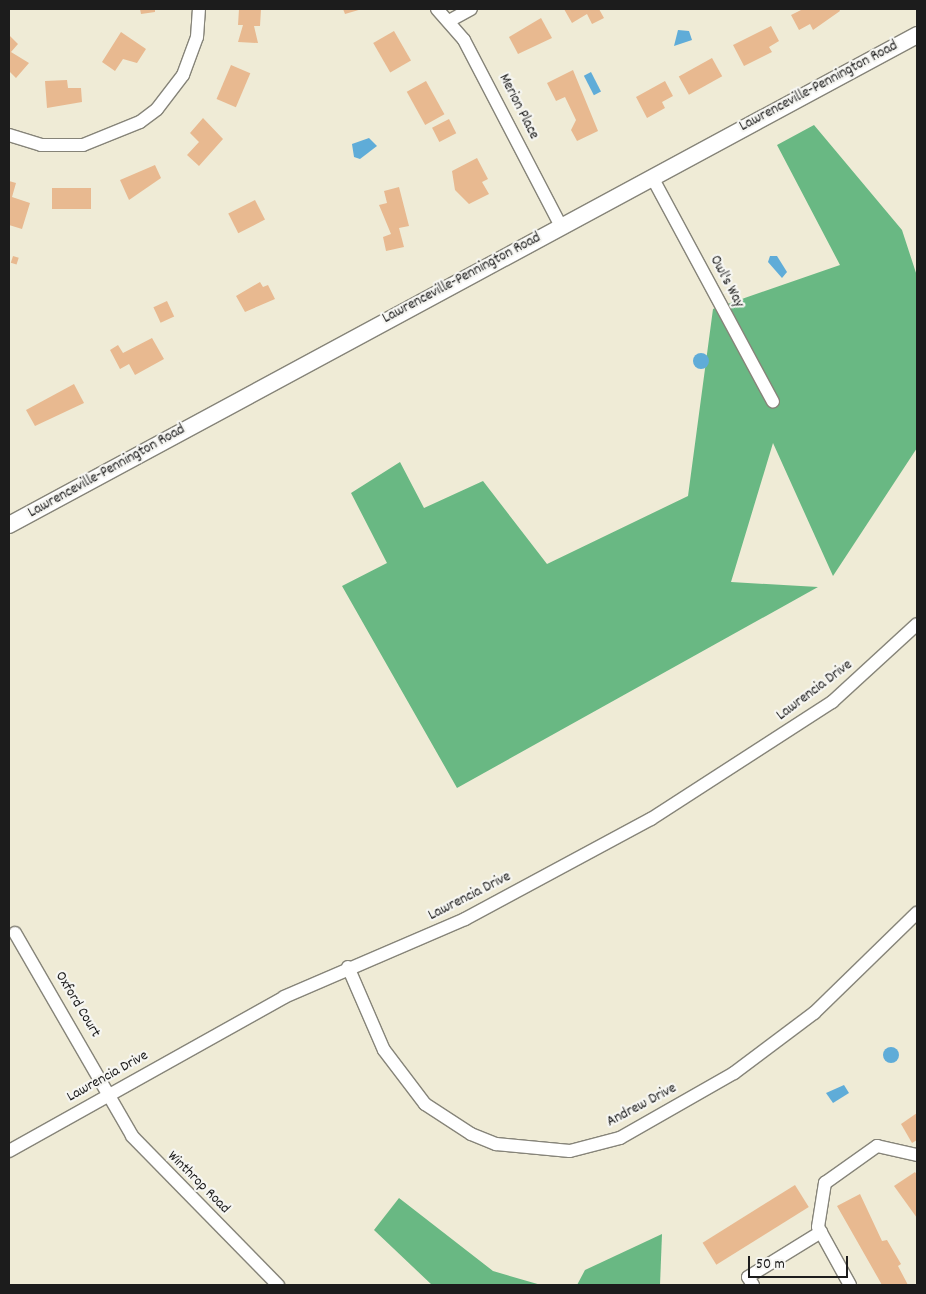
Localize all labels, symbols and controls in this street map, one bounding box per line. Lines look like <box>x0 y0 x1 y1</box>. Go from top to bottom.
street label: Lawrenceville-Pennington Road <box>737 38 901 136</box>
street label: Merion Place <box>494 71 542 143</box>
street label: Lawrenceville-Pennington Road <box>380 230 544 328</box>
street label: Owl's Way <box>705 253 747 311</box>
street label: Lawrenceville-Pennington Road <box>25 421 189 523</box>
street label: Lawrencia Drive <box>774 657 856 725</box>
street label: Lawrencia Drive <box>426 869 514 925</box>
street label: Oxford Court <box>50 969 104 1041</box>
street label: Lawrencia Drive <box>64 1047 152 1107</box>
street label: Andrew Drive <box>604 1080 680 1132</box>
street label: Winthrop Road <box>163 1148 233 1218</box>
scale bar <box>751 1246 851 1278</box>
text: 50 m <box>756 1254 785 1276</box>

